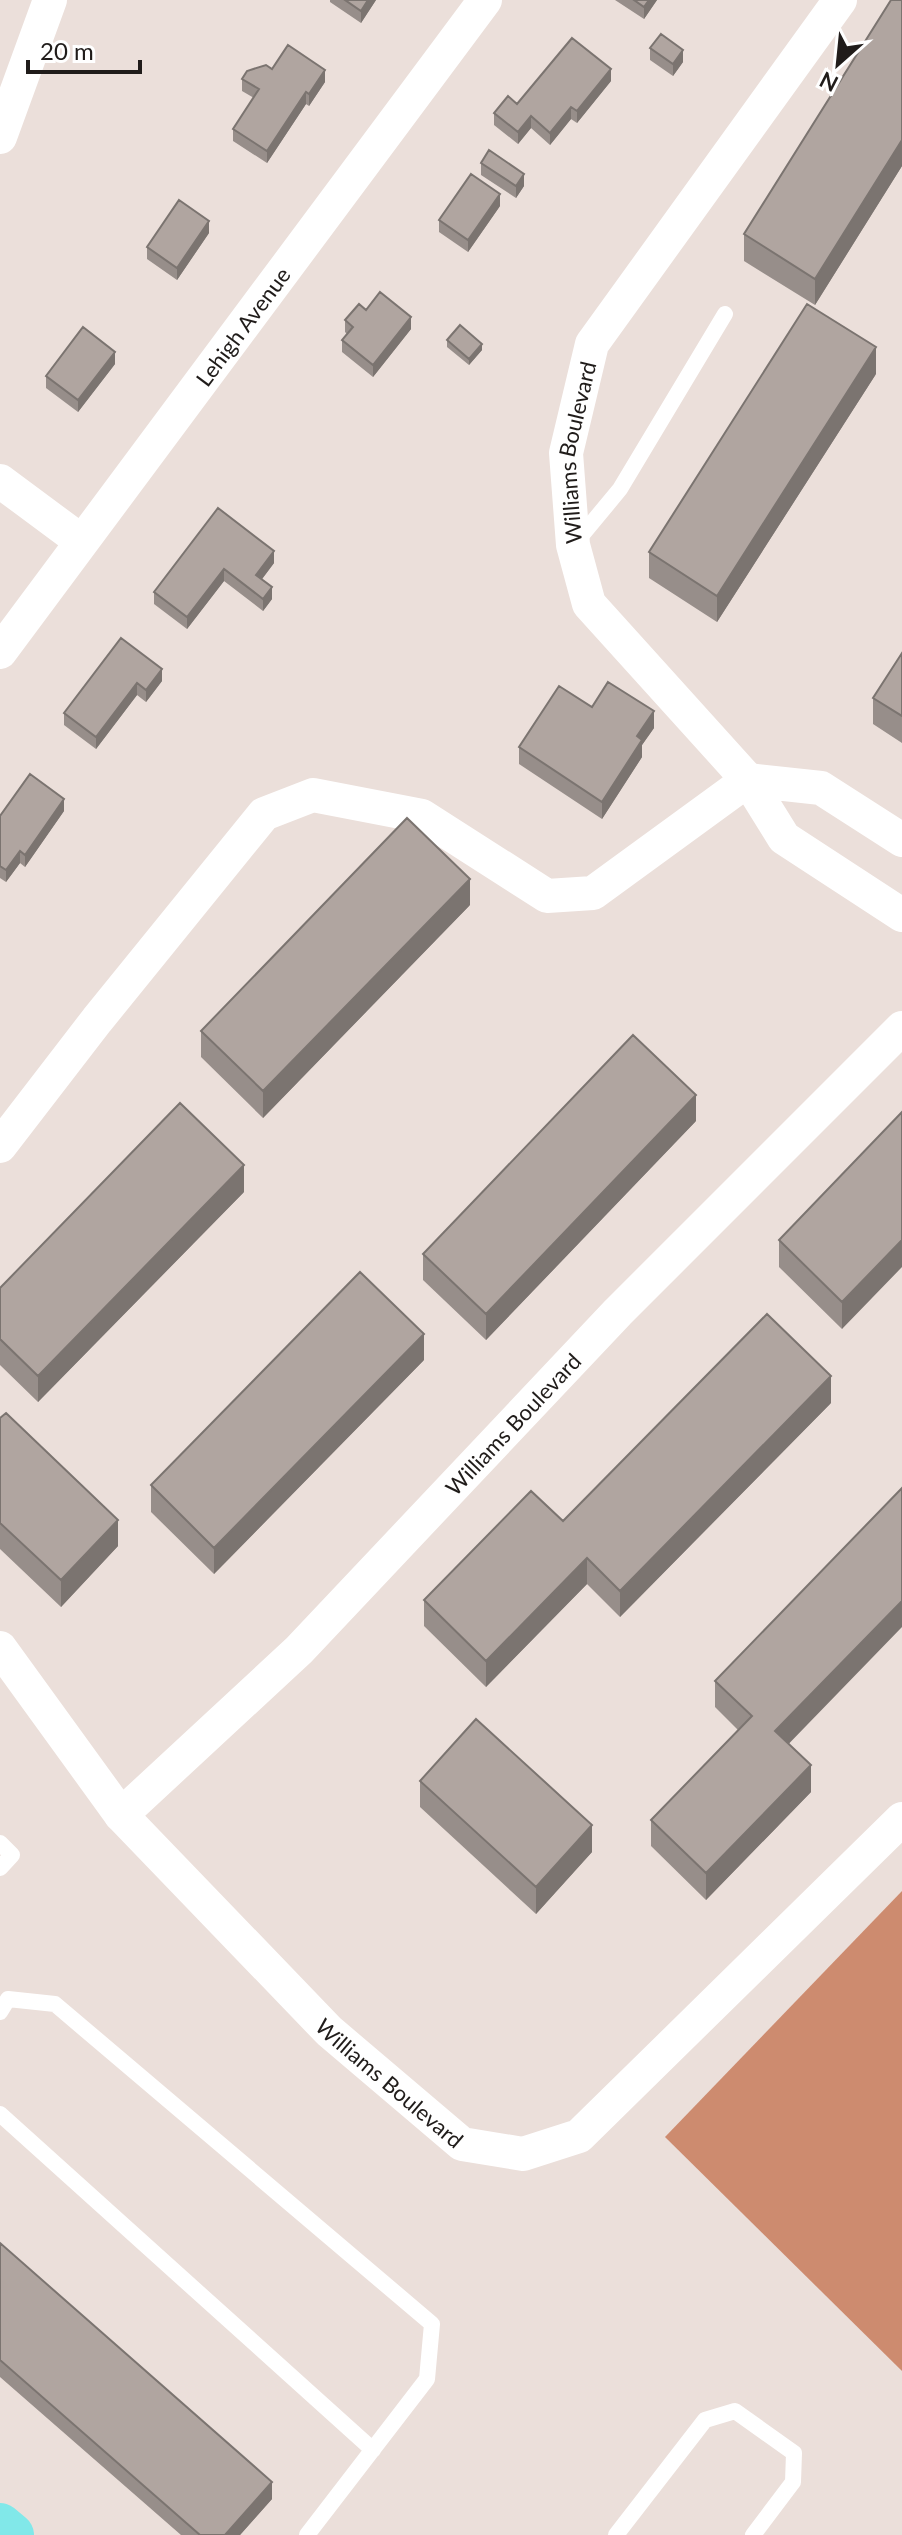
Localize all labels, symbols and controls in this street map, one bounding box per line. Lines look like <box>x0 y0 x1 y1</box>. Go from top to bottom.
scale bar <box>28 24 140 74</box>
north arrow <box>798 24 878 104</box>
text: 20 m <box>40 36 94 65</box>
text: N <box>815 66 842 98</box>
street label: Lehigh Avenue <box>189 262 295 391</box>
street label: Williams Boulevard <box>552 358 601 545</box>
street label: Williams Boulevard <box>439 1347 586 1500</box>
street label: Williams Boulevard <box>310 2012 469 2153</box>

